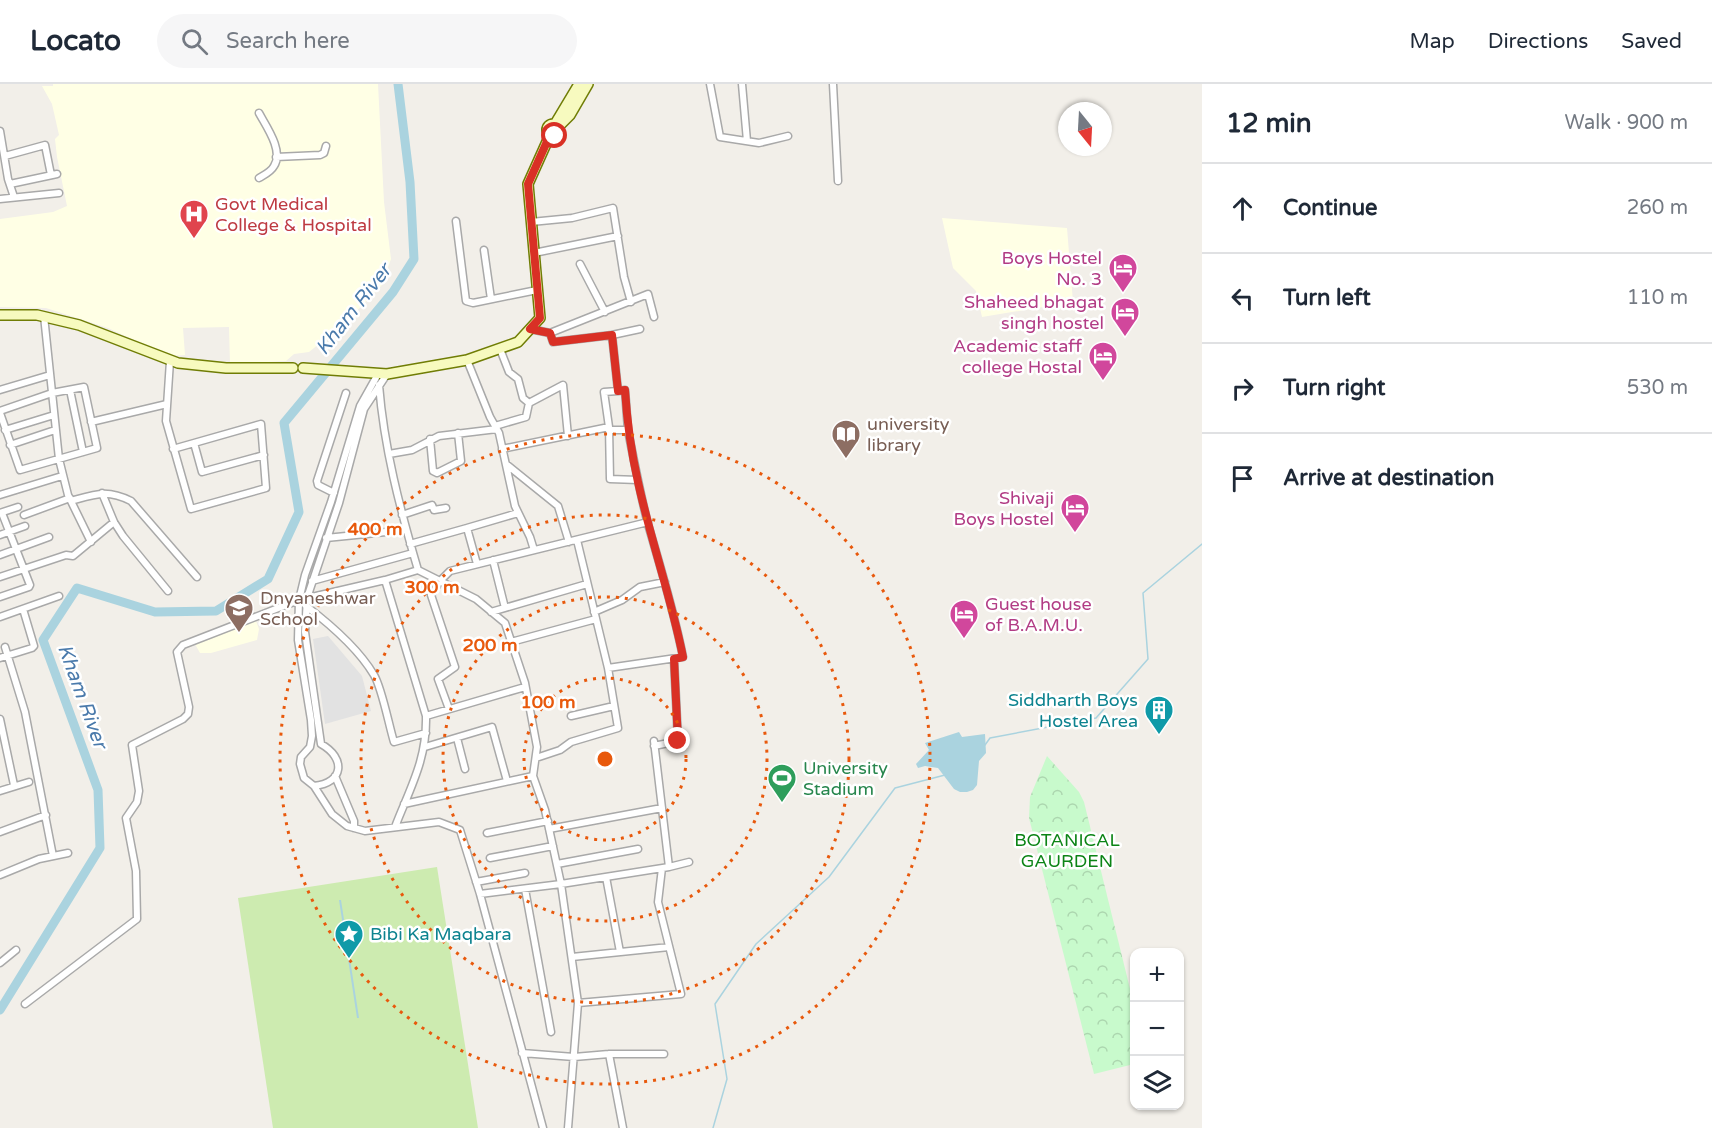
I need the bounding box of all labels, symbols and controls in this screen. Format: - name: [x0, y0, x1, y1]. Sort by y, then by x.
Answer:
- search box: [157, 14, 577, 68]
- text: Locato: [30, 24, 121, 58]
- icon: search: [178, 25, 211, 58]
- text: Search here: [226, 28, 350, 54]
- text: Map: [1409, 29, 1455, 54]
- text: Directions: [1488, 29, 1588, 54]
- text: Saved: [1621, 29, 1682, 54]
- north arrow: [1058, 102, 1112, 156]
- text: 12 min: [1226, 108, 1312, 139]
- text: Walk · 900 m: [1565, 111, 1688, 135]
- route start: [541, 122, 567, 148]
- icon: ahead: [1226, 192, 1259, 225]
- place label: Govt Medical College & Hospital: [215, 193, 372, 236]
- text: Continue: [1283, 195, 1378, 221]
- text: 260 m: [1627, 196, 1688, 220]
- hospital icon: Govt Medical College & Hospital: [178, 198, 210, 240]
- place label: Boys Hostel No. 3: [1002, 247, 1102, 290]
- hotel icon: Boys Hostel No. 3: [1107, 252, 1139, 294]
- water label: Kham River: [311, 257, 398, 360]
- icon: left: [1226, 282, 1259, 315]
- text: Turn left: [1283, 285, 1371, 311]
- text: 110 m: [1627, 286, 1688, 310]
- place label: Shaheed bhagat singh hostel: [964, 291, 1104, 334]
- hotel icon: Shaheed bhagat singh hostel: [1109, 296, 1141, 338]
- place label: Academic staff college Hostal: [953, 335, 1082, 378]
- hotel icon: Academic staff college Hostal: [1087, 340, 1119, 382]
- icon: right: [1226, 372, 1259, 405]
- text: Turn right: [1283, 375, 1385, 401]
- text: 530 m: [1627, 376, 1688, 400]
- place label: university library: [867, 413, 950, 456]
- library icon: university library: [830, 418, 862, 460]
- icon: arrive: [1226, 462, 1259, 495]
- text: Arrive at destination: [1283, 465, 1494, 491]
- place label: Shivaji Boys Hostel: [954, 487, 1054, 530]
- hotel icon: Shivaji Boys Hostel: [1059, 492, 1091, 534]
- text: 400 m: [347, 518, 403, 540]
- text: 300 m: [404, 576, 460, 598]
- place label: Dnyaneshwar School: [260, 587, 376, 630]
- school or university icon: Dnyaneshwar School: [223, 592, 255, 634]
- place label: Guest house of B.A.M.U.: [985, 593, 1092, 636]
- hotel icon: Guest house of B.A.M.U.: [948, 598, 980, 640]
- text: 200 m: [462, 634, 518, 656]
- water label: Kham River: [52, 641, 113, 754]
- place label: Siddharth Boys Hostel Area: [1008, 689, 1138, 732]
- text: 100 m: [520, 691, 576, 713]
- building icon: Siddharth Boys Hostel Area: [1143, 694, 1175, 736]
- route end: [664, 727, 690, 753]
- centre of rings: [595, 749, 615, 769]
- place label: University Stadium: [803, 757, 888, 800]
- sports icon: University Stadium: [766, 762, 798, 804]
- park label: BOTANICAL GAURDEN: [1014, 829, 1121, 872]
- place icon: Bibi Ka Maqbara: [333, 918, 365, 960]
- place label: Bibi Ka Maqbara: [370, 923, 512, 945]
- map controls: [1130, 948, 1184, 1110]
- button: +: [1130, 948, 1184, 1002]
- button: −: [1130, 1002, 1184, 1056]
- button: layers: [1130, 1056, 1184, 1110]

